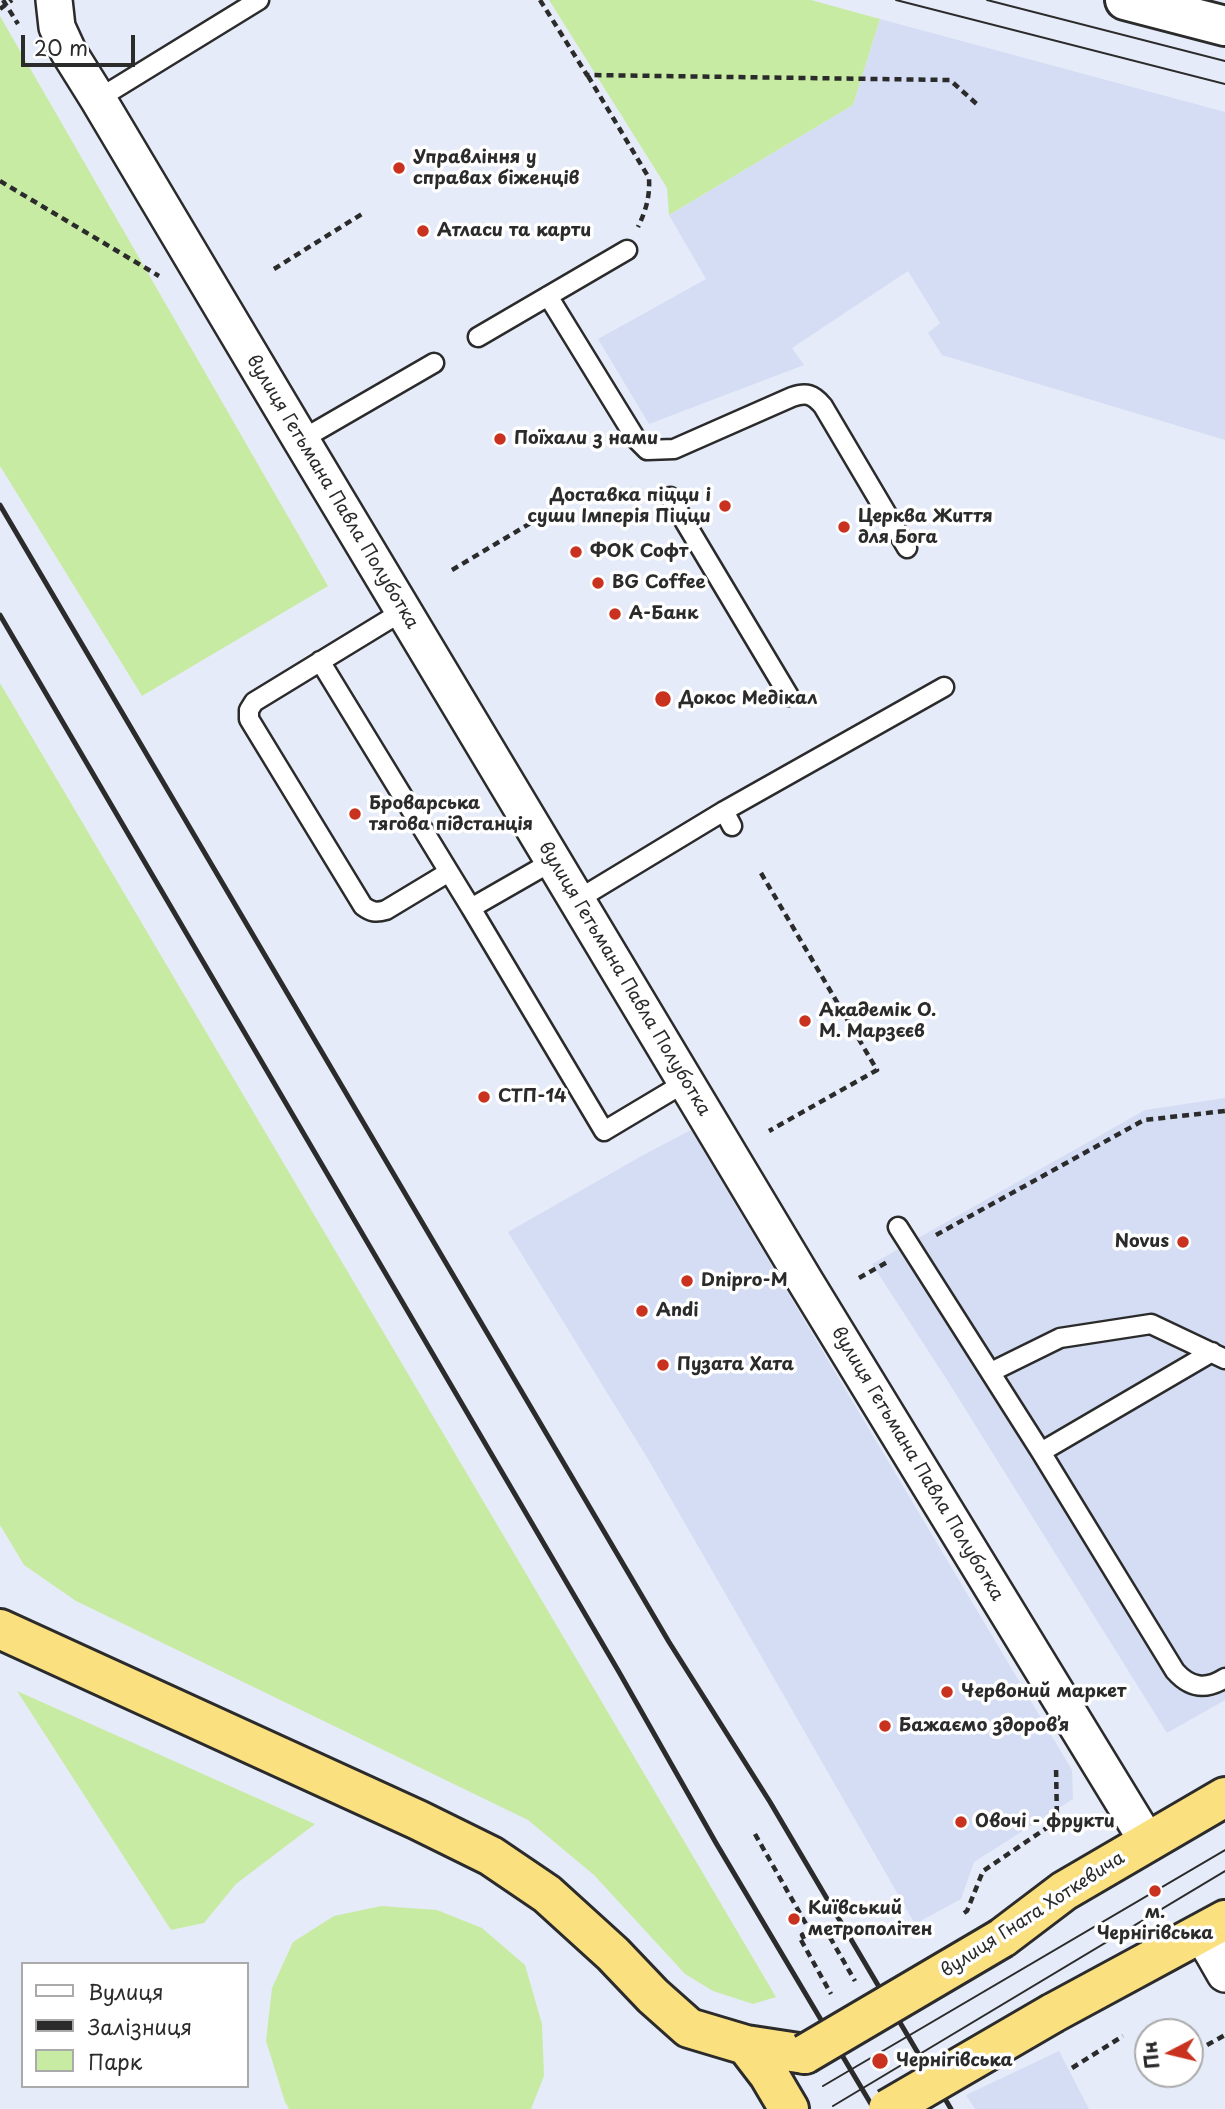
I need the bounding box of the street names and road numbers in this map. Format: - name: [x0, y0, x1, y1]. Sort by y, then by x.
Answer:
- street label: вулиця Гетьмана Павла Полуботка: [241, 351, 423, 633]
- street label: вулиця Гетьмана Павла Полуботка: [533, 838, 715, 1120]
- street label: вулиця Гетьмана Павла Полуботка: [826, 1323, 1008, 1605]
- street label: вулиця Гната Хоткевича: [937, 1847, 1129, 1983]

